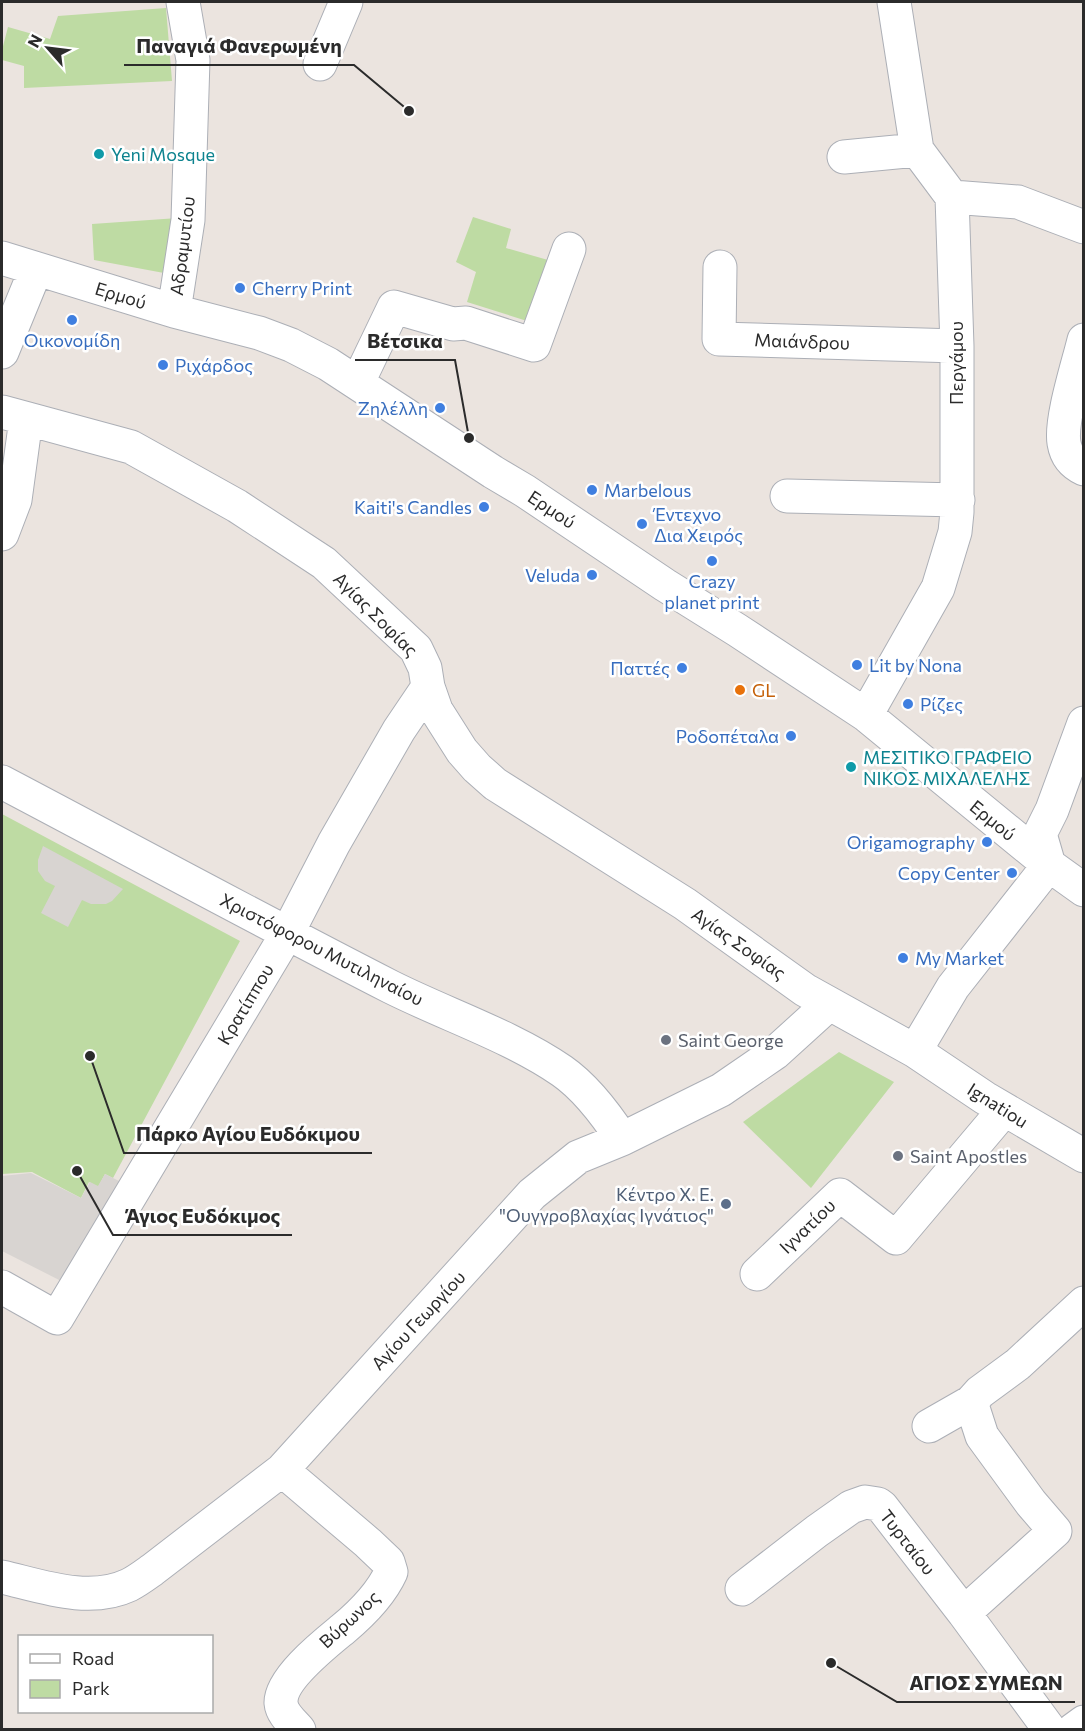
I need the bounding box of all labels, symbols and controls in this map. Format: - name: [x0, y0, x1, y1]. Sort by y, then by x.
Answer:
- north arrow: [18, 18, 78, 78]
- callout: Παναγιά Φανερωμένη: [124, 27, 354, 65]
- text: N: [23, 31, 46, 50]
- text: Παναγιά Φανερωμένη: [136, 33, 342, 57]
- place label: Yeni Mosque: [111, 143, 215, 165]
- marker: Yeni Mosque: [92, 147, 106, 161]
- street label: Αδραμυτίου: [165, 195, 199, 297]
- street label: Ερμού: [93, 277, 149, 313]
- place label: Cherry Print: [252, 277, 352, 299]
- marker: Cherry Print: [233, 281, 247, 295]
- marker: Οικονομίδη: [65, 313, 79, 327]
- street label: Περγάμου: [945, 321, 967, 405]
- callout: Βέτσικα: [355, 322, 455, 360]
- text: Βέτσικα: [367, 328, 443, 352]
- street label: Μαιάνδρου: [754, 328, 850, 354]
- place label: Οικονομίδη: [24, 329, 120, 351]
- place label: Ριχάρδος: [175, 354, 253, 376]
- marker: Ριχάρδος: [156, 358, 170, 372]
- place label: Ζηλέλλη: [358, 397, 428, 419]
- marker: Ζηλέλλη: [433, 401, 447, 415]
- place label: Marbelous: [604, 479, 691, 501]
- marker: Marbelous: [585, 483, 599, 497]
- street label: Ερμού: [524, 485, 580, 533]
- place label: Kaiti's Candles: [354, 496, 472, 518]
- marker: Kaiti's Candles: [477, 500, 491, 514]
- place label: Έντεχνο Δια Χειρός: [652, 503, 743, 546]
- marker: Έντεχνο Δια Χειρός: [635, 517, 649, 531]
- marker: Crazy planet print: [705, 554, 719, 568]
- place label: Veluda: [525, 564, 580, 586]
- street label: Αγίας Σοφίας: [329, 567, 423, 661]
- marker: Veluda: [585, 568, 599, 582]
- place label: Crazy planet print: [664, 570, 760, 613]
- place label: Lit by Nona: [869, 654, 962, 676]
- place label: Παττές: [610, 657, 670, 679]
- marker: Lit by Nona: [850, 658, 864, 672]
- marker: Παττές: [675, 661, 689, 675]
- place label: GL: [752, 679, 776, 701]
- marker: GL: [733, 683, 747, 697]
- place label: Ρίζες: [920, 693, 963, 715]
- marker: Ρίζες: [901, 697, 915, 711]
- place label: Ροδοπέταλα: [676, 725, 779, 747]
- marker: Ροδοπέταλα: [784, 729, 798, 743]
- place label: ΜΕΣΙΤΙΚΟ ΓΡΑΦΕΙΟ ΝΙΚΟΣ ΜΙΧΑΛΕΛΗΣ: [863, 746, 1032, 789]
- marker: ΜΕΣΙΤΙΚΟ ΓΡΑΦΕΙΟ ΝΙΚΟΣ ΜΙΧΑΛΕΛΗΣ: [844, 760, 858, 774]
- street label: Ερμού: [966, 795, 1020, 845]
- place label: Origamography: [847, 831, 975, 853]
- marker: Origamography: [980, 835, 994, 849]
- place label: Copy Center: [898, 862, 1000, 884]
- marker: Copy Center: [1005, 866, 1019, 880]
- street label: Χριστόφορου Μυτιληναίου: [217, 888, 427, 1010]
- street label: Αγίας Σοφίας: [688, 902, 790, 984]
- place label: My Market: [915, 947, 1004, 969]
- marker: My Market: [896, 951, 910, 965]
- street label: Κρατίππου: [212, 959, 278, 1049]
- place label: Saint George: [678, 1029, 783, 1051]
- marker: Saint George: [659, 1033, 673, 1047]
- street label: Ignatiou: [964, 1078, 1032, 1132]
- callout: Πάρκο Αγίου Ευδόκιμου: [124, 1115, 372, 1153]
- text: Πάρκο Αγίου Ευδόκιμου: [136, 1121, 360, 1145]
- place label: Saint Apostles: [910, 1145, 1027, 1167]
- marker: Saint Apostles: [891, 1149, 905, 1163]
- place label: Κέντρο Χ. Ε. "Ουγγροβλαχίας Ιγνάτιος": [499, 1183, 714, 1226]
- street label: Ιγνατίου: [774, 1194, 840, 1258]
- callout: Άγιος Ευδόκιμος: [113, 1197, 292, 1235]
- marker: Κέντρο Χ. Ε. "Ουγγροβλαχίας Ιγνάτιος": [719, 1197, 733, 1211]
- text: Άγιος Ευδόκιμος: [125, 1203, 281, 1227]
- street label: Αγίου Γεωργίου: [366, 1266, 470, 1374]
- street label: Τυρταίου: [876, 1505, 940, 1579]
- street label: Βύρωνος: [314, 1586, 384, 1652]
- legend: [18, 1635, 213, 1713]
- text: Road: [72, 1647, 114, 1669]
- callout: ΑΓΙΟΣ ΣΥΜΕΩΝ: [897, 1664, 1075, 1702]
- text: ΑΓΙΟΣ ΣΥΜΕΩΝ: [909, 1670, 1063, 1694]
- text: Park: [72, 1677, 110, 1699]

